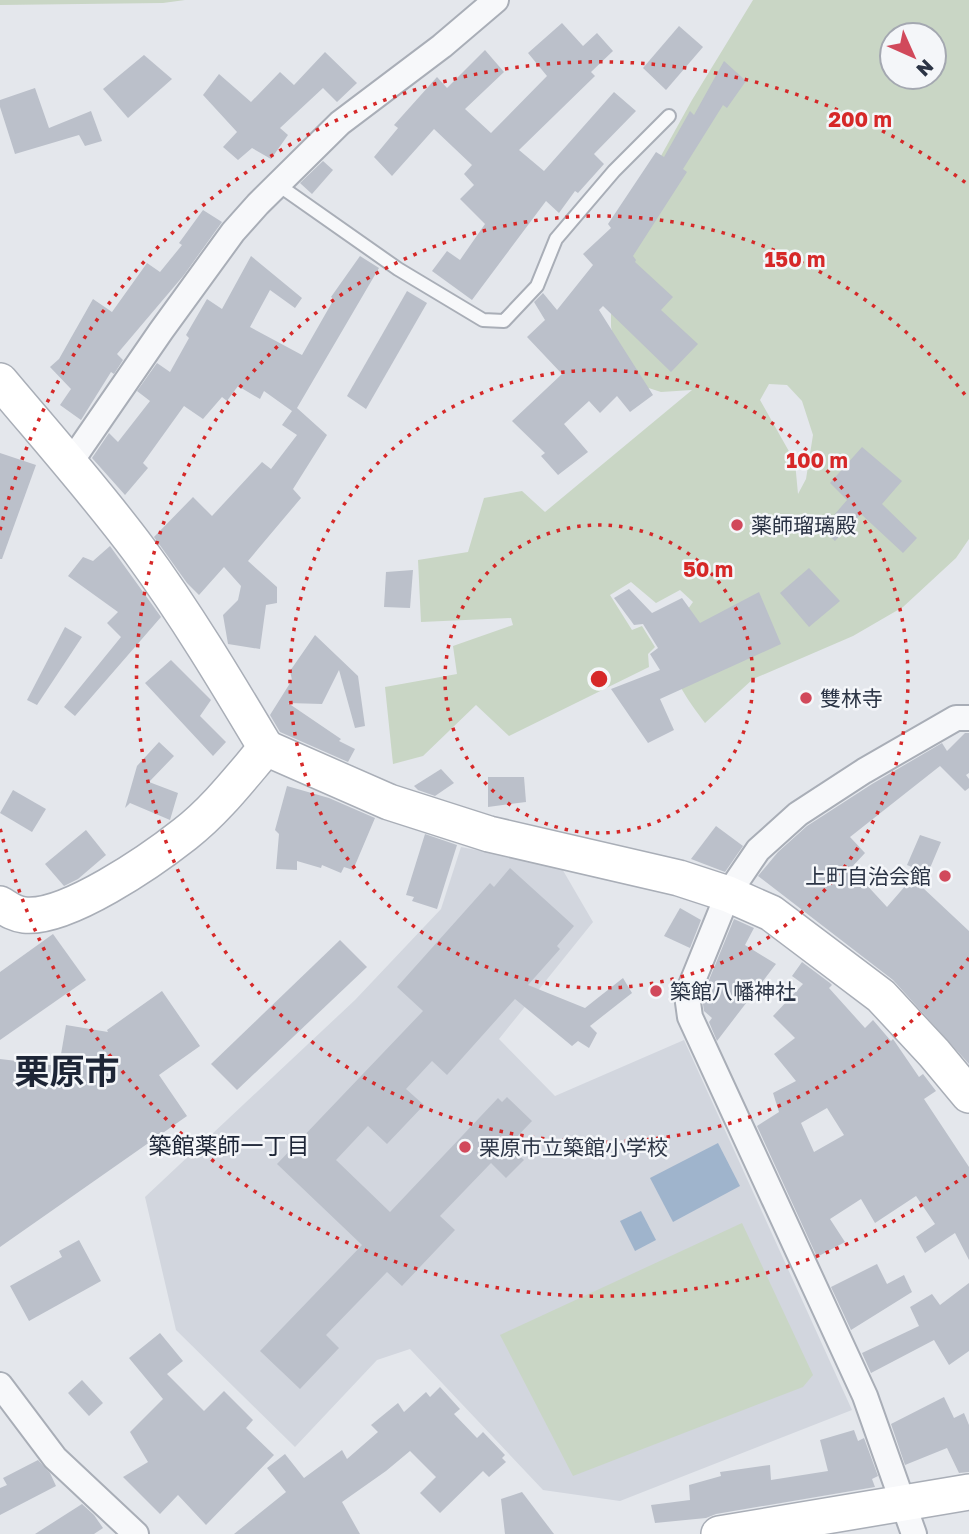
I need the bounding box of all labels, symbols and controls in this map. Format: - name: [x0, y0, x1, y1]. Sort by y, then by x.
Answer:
- north arrow: [878, 21, 948, 91]
- text: N: [912, 55, 939, 82]
- text: 200 m: [828, 106, 892, 132]
- text: 150 m: [765, 246, 825, 272]
- text: 100 m: [786, 447, 848, 473]
- place label: 薬師瑠璃殿: [751, 512, 856, 538]
- marker: 薬師瑠璃殿: [729, 517, 745, 533]
- text: 50 m: [683, 556, 733, 582]
- centre of rings: [587, 667, 611, 691]
- place label: 雙林寺: [820, 685, 883, 711]
- marker: 雙林寺: [798, 690, 814, 706]
- place label: 上町自治会館: [805, 863, 931, 889]
- marker: 上町自治会館: [937, 868, 953, 884]
- place label: 築館八幡神社: [670, 978, 796, 1004]
- marker: 築館八幡神社: [648, 983, 664, 999]
- district label: 栗原市: [14, 1050, 120, 1092]
- district label: 築館薬師一丁目: [149, 1131, 310, 1159]
- place label: 栗原市立築館小学校: [479, 1134, 668, 1160]
- marker: 栗原市立築館小学校: [457, 1139, 473, 1155]

